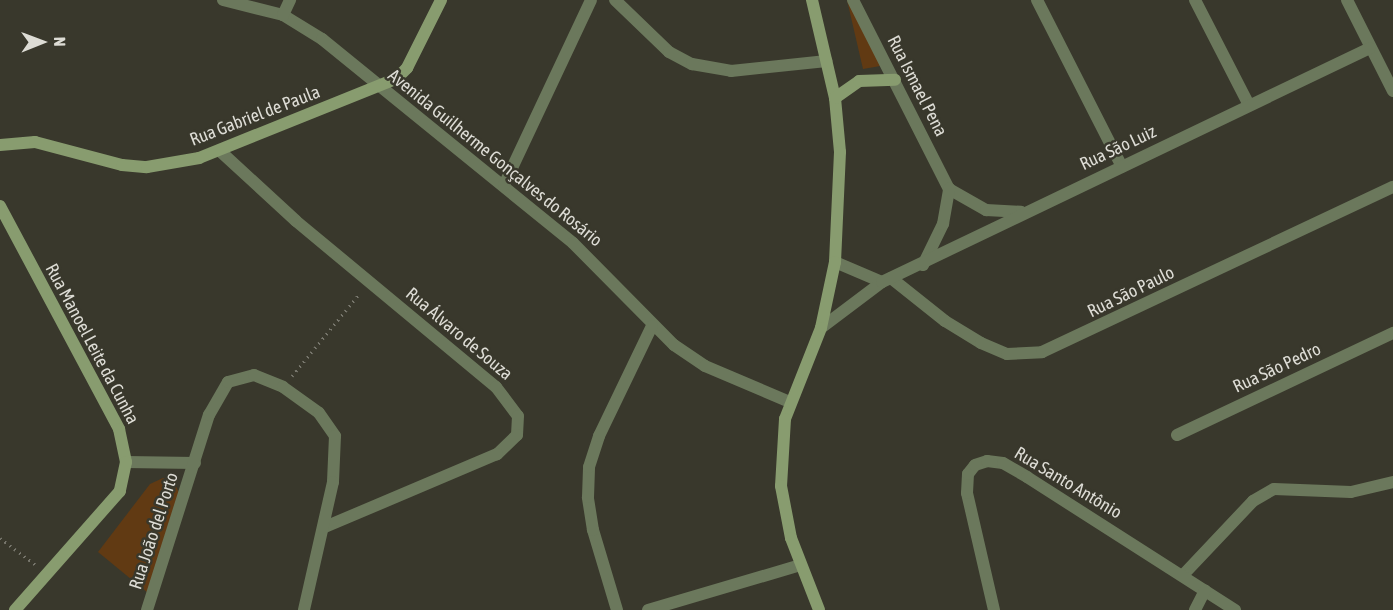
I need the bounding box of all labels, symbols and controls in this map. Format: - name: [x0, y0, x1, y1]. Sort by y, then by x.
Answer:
- north arrow: [12, 12, 72, 72]
- street label: Rua Ismael Pena: [882, 32, 952, 140]
- text: N: [51, 37, 69, 47]
- street label: Avenida Guilherme Gonçalves do Rosário: [383, 65, 607, 251]
- street label: Rua Gabriel de Paula: [187, 81, 323, 151]
- street label: Rua São Luiz: [1076, 121, 1160, 175]
- street label: Rua Manoel Leite da Cunha: [41, 260, 143, 428]
- street label: Rua São Paulo: [1084, 262, 1178, 322]
- street label: Rua Álvaro de Souza: [401, 283, 517, 385]
- street label: Rua São Pedro: [1230, 338, 1324, 398]
- street label: Rua Santo Antônio: [1010, 442, 1126, 524]
- street label: Rua João del Porto: [125, 470, 183, 592]

